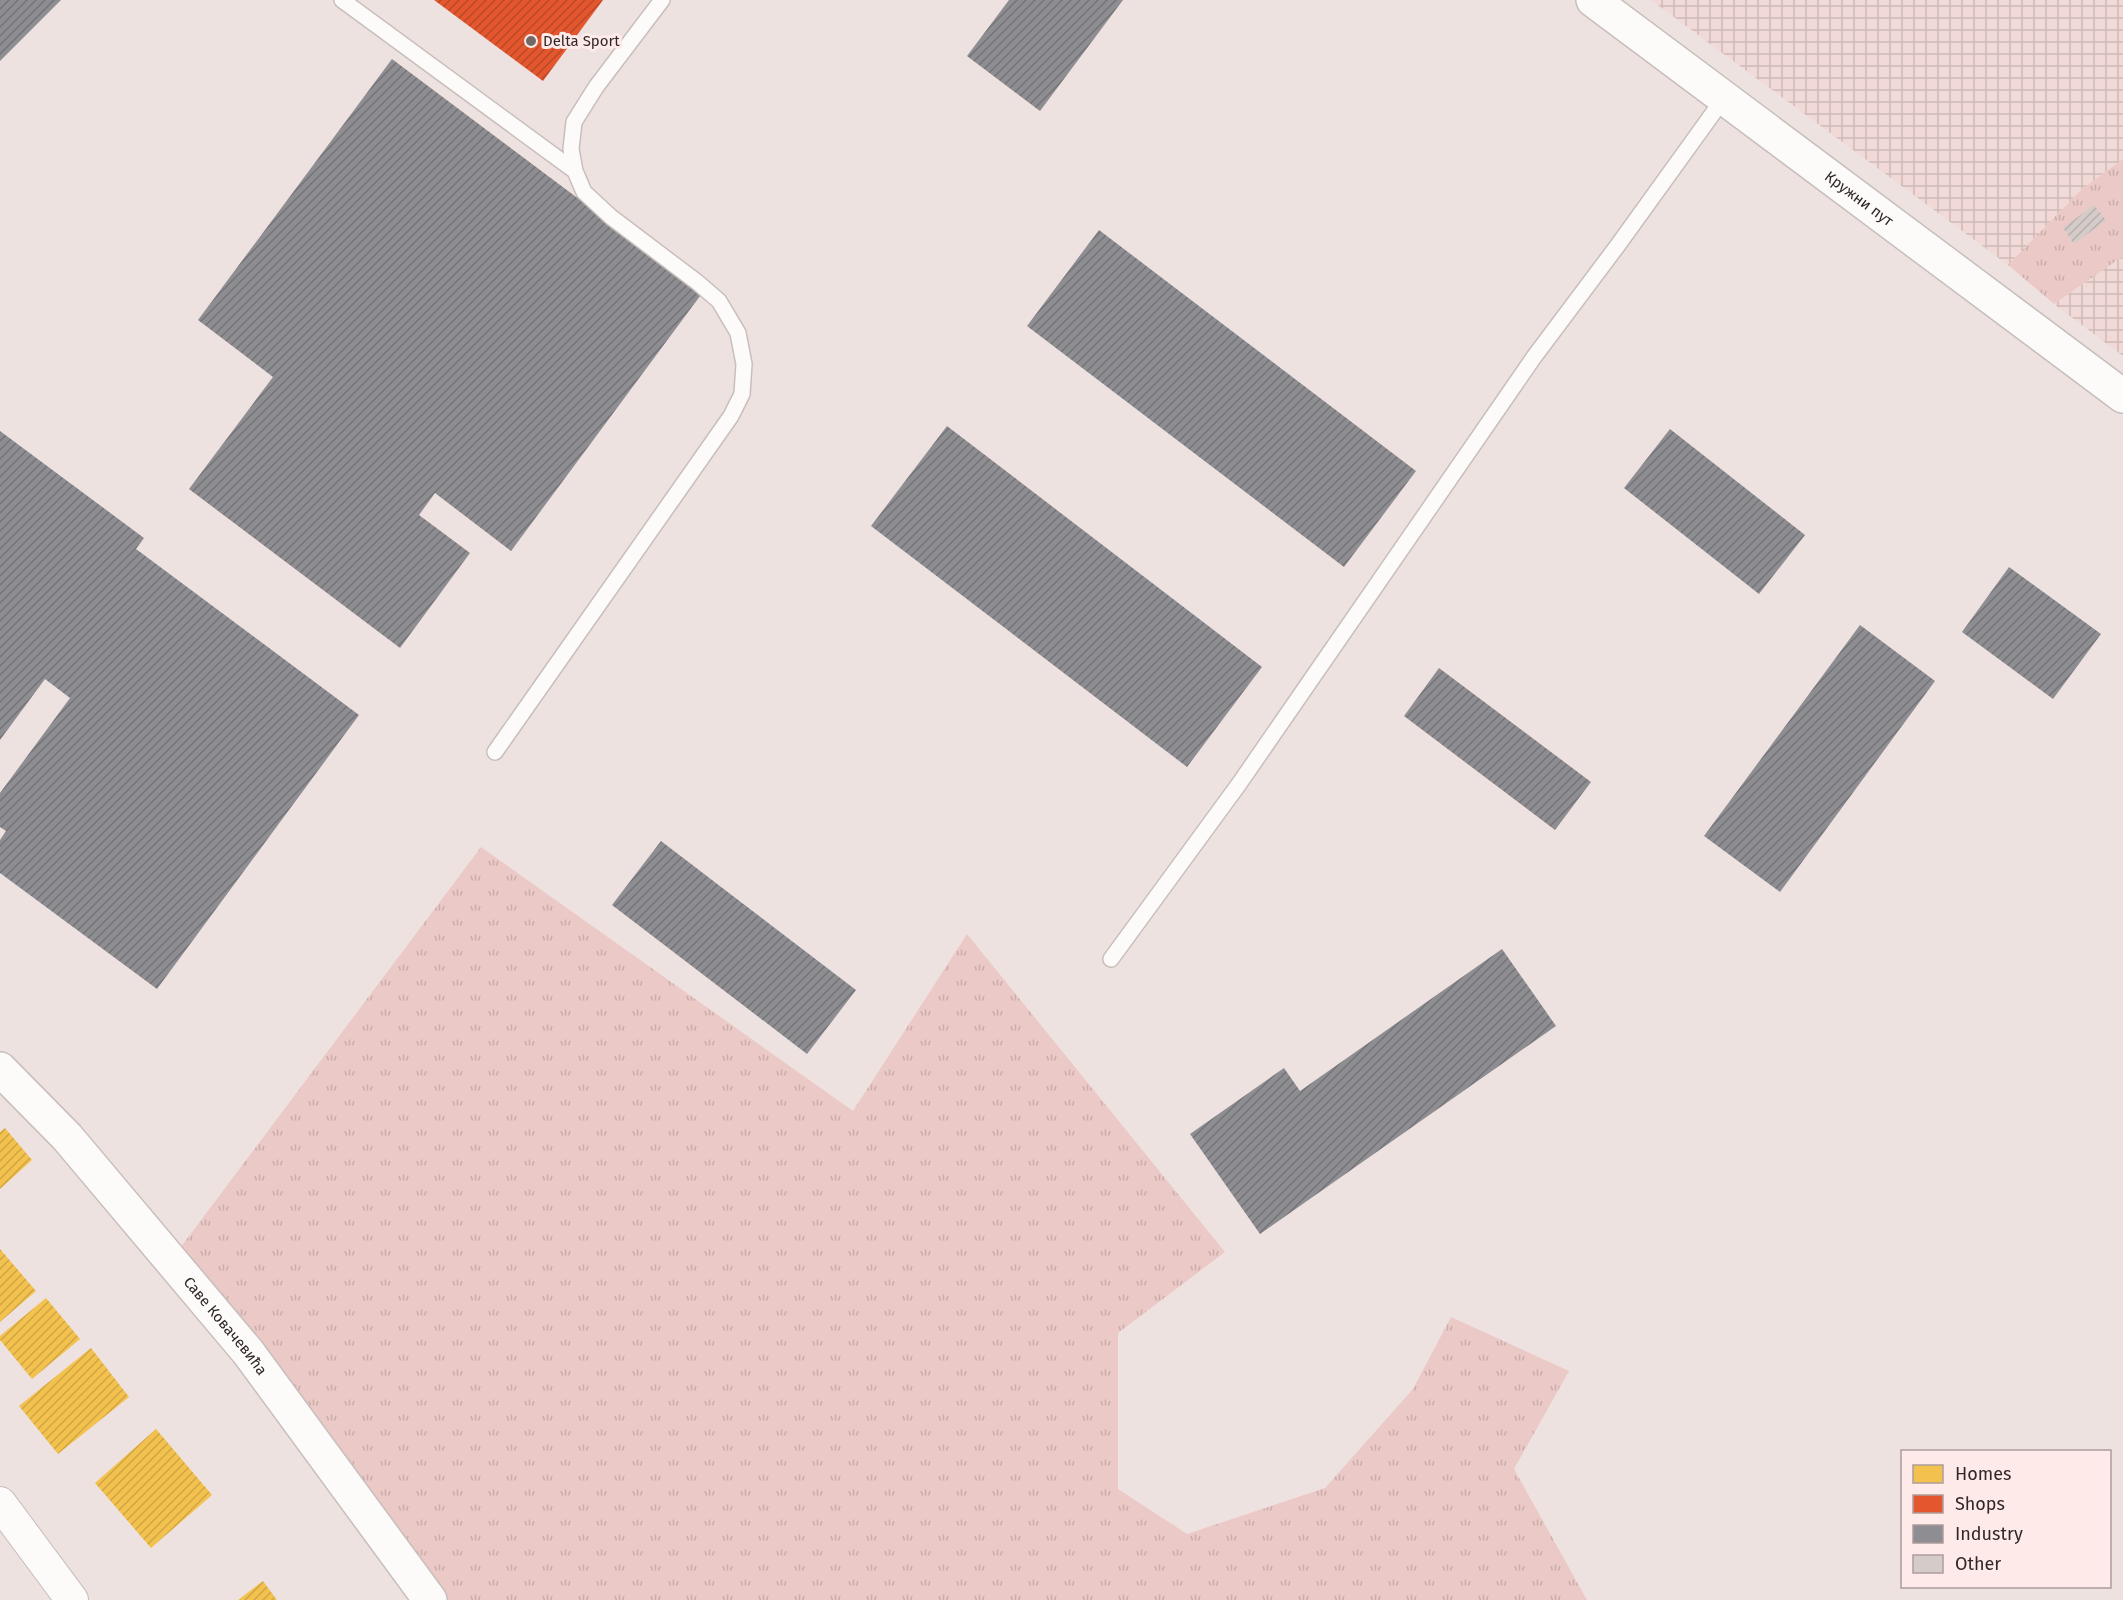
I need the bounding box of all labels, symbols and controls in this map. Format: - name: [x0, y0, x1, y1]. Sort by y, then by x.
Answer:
- place label: Delta Sport: [543, 32, 620, 50]
- marker: Delta Sport: [524, 34, 538, 48]
- street label: Кружни пут: [1821, 167, 1897, 230]
- street label: Саве Ковачевића: [180, 1273, 271, 1379]
- legend: [1901, 1450, 2111, 1588]
- text: Homes: [1955, 1463, 2011, 1485]
- text: Shops: [1955, 1493, 2005, 1515]
- text: Industry: [1955, 1523, 2023, 1545]
- text: Other: [1955, 1553, 2001, 1575]

